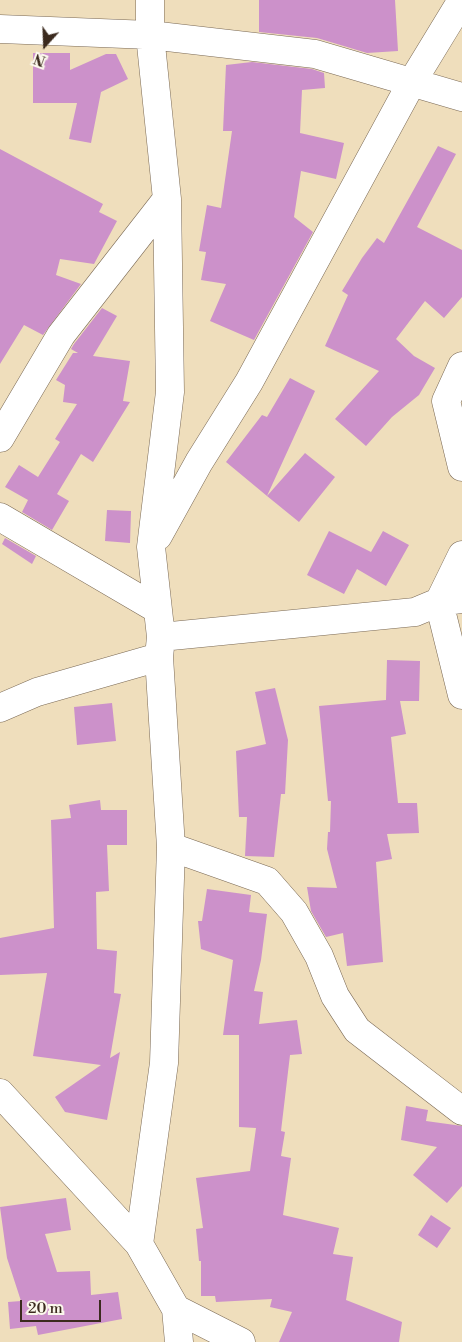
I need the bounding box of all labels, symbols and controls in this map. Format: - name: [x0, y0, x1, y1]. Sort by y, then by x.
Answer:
- north arrow: [20, 20, 70, 70]
- text: N: [32, 49, 48, 69]
- scale bar: [22, 1290, 104, 1322]
- text: 20 m: [28, 1299, 63, 1318]

